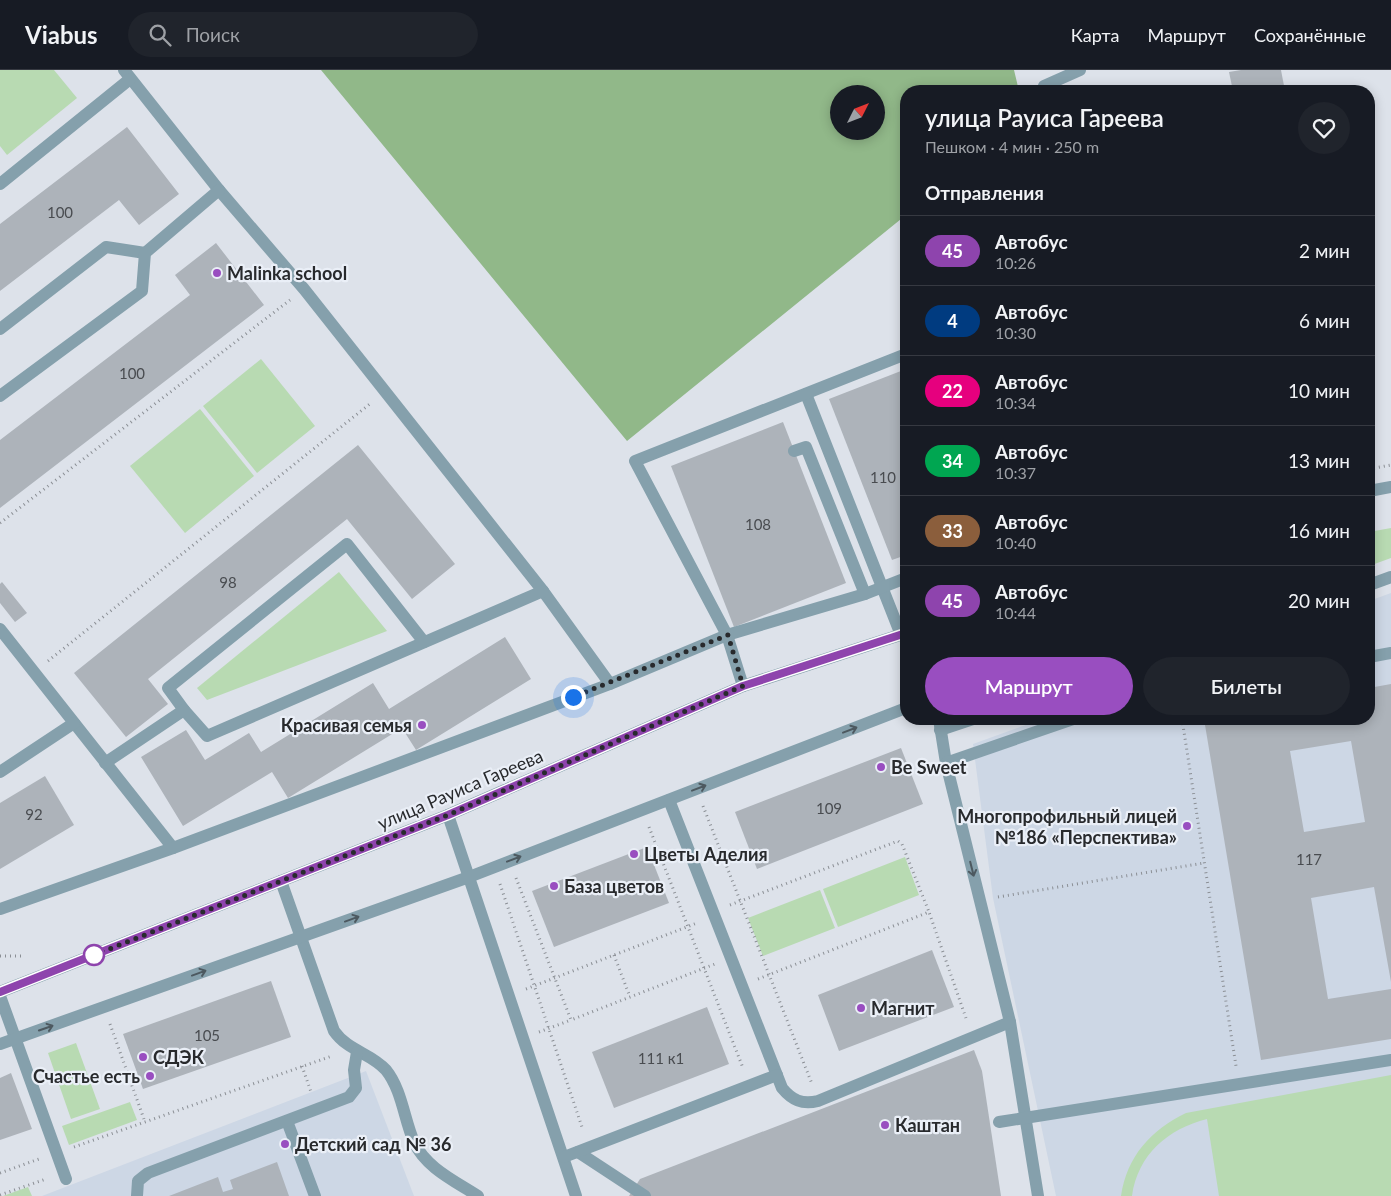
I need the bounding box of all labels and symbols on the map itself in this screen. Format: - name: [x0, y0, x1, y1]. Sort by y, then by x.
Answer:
- north arrow: [830, 85, 885, 140]
- house number: 100: [47, 203, 73, 221]
- place label: Malinka school: [227, 262, 347, 284]
- marker: Malinka school: [211, 267, 223, 279]
- house number: 100: [119, 364, 145, 382]
- house number: 110: [870, 468, 896, 486]
- house number: 108: [745, 515, 771, 533]
- house number: 98: [219, 573, 237, 591]
- your location: [561, 685, 586, 710]
- place label: Красивая семья: [281, 714, 412, 736]
- marker: Красивая семья: [416, 719, 428, 731]
- one-way arrow: [842, 724, 857, 734]
- street label: улица Рауиса Гареева: [374, 744, 546, 834]
- place label: Be Sweet: [891, 756, 967, 778]
- marker: Be Sweet: [875, 761, 887, 773]
- one-way arrow: [690, 783, 706, 792]
- house number: 109: [816, 799, 842, 817]
- house number: 92: [25, 805, 43, 823]
- place label: Многопрофильный лицей №186 «Перспектива»: [957, 805, 1177, 848]
- marker: Многопрофильный лицей №186 «Перспектива»: [1181, 820, 1193, 832]
- place label: Цветы Аделия: [644, 843, 768, 865]
- marker: Цветы Аделия: [628, 848, 640, 860]
- house number: 117: [1296, 850, 1322, 868]
- one-way arrow: [506, 854, 521, 864]
- one-way arrow: [968, 860, 977, 876]
- place label: База цветов: [564, 875, 664, 897]
- marker: База цветов: [548, 880, 560, 892]
- one-way arrow: [344, 914, 359, 923]
- unlabelled marker: [83, 944, 105, 966]
- one-way arrow: [191, 968, 206, 977]
- place label: Магнит: [871, 997, 935, 1019]
- marker: Магнит: [855, 1002, 867, 1014]
- one-way arrow: [38, 1022, 54, 1032]
- house number: 105: [194, 1026, 220, 1044]
- place label: СДЭК: [153, 1046, 204, 1068]
- house number: 111 к1: [638, 1049, 684, 1067]
- marker: СДЭК: [137, 1051, 149, 1063]
- place label: Счастье есть: [33, 1065, 140, 1087]
- marker: Счастье есть: [144, 1070, 156, 1082]
- place label: Каштан: [895, 1114, 960, 1136]
- marker: Каштан: [879, 1119, 891, 1131]
- place label: Детский сад № 36: [295, 1133, 451, 1155]
- marker: Детский сад № 36: [279, 1138, 291, 1150]

